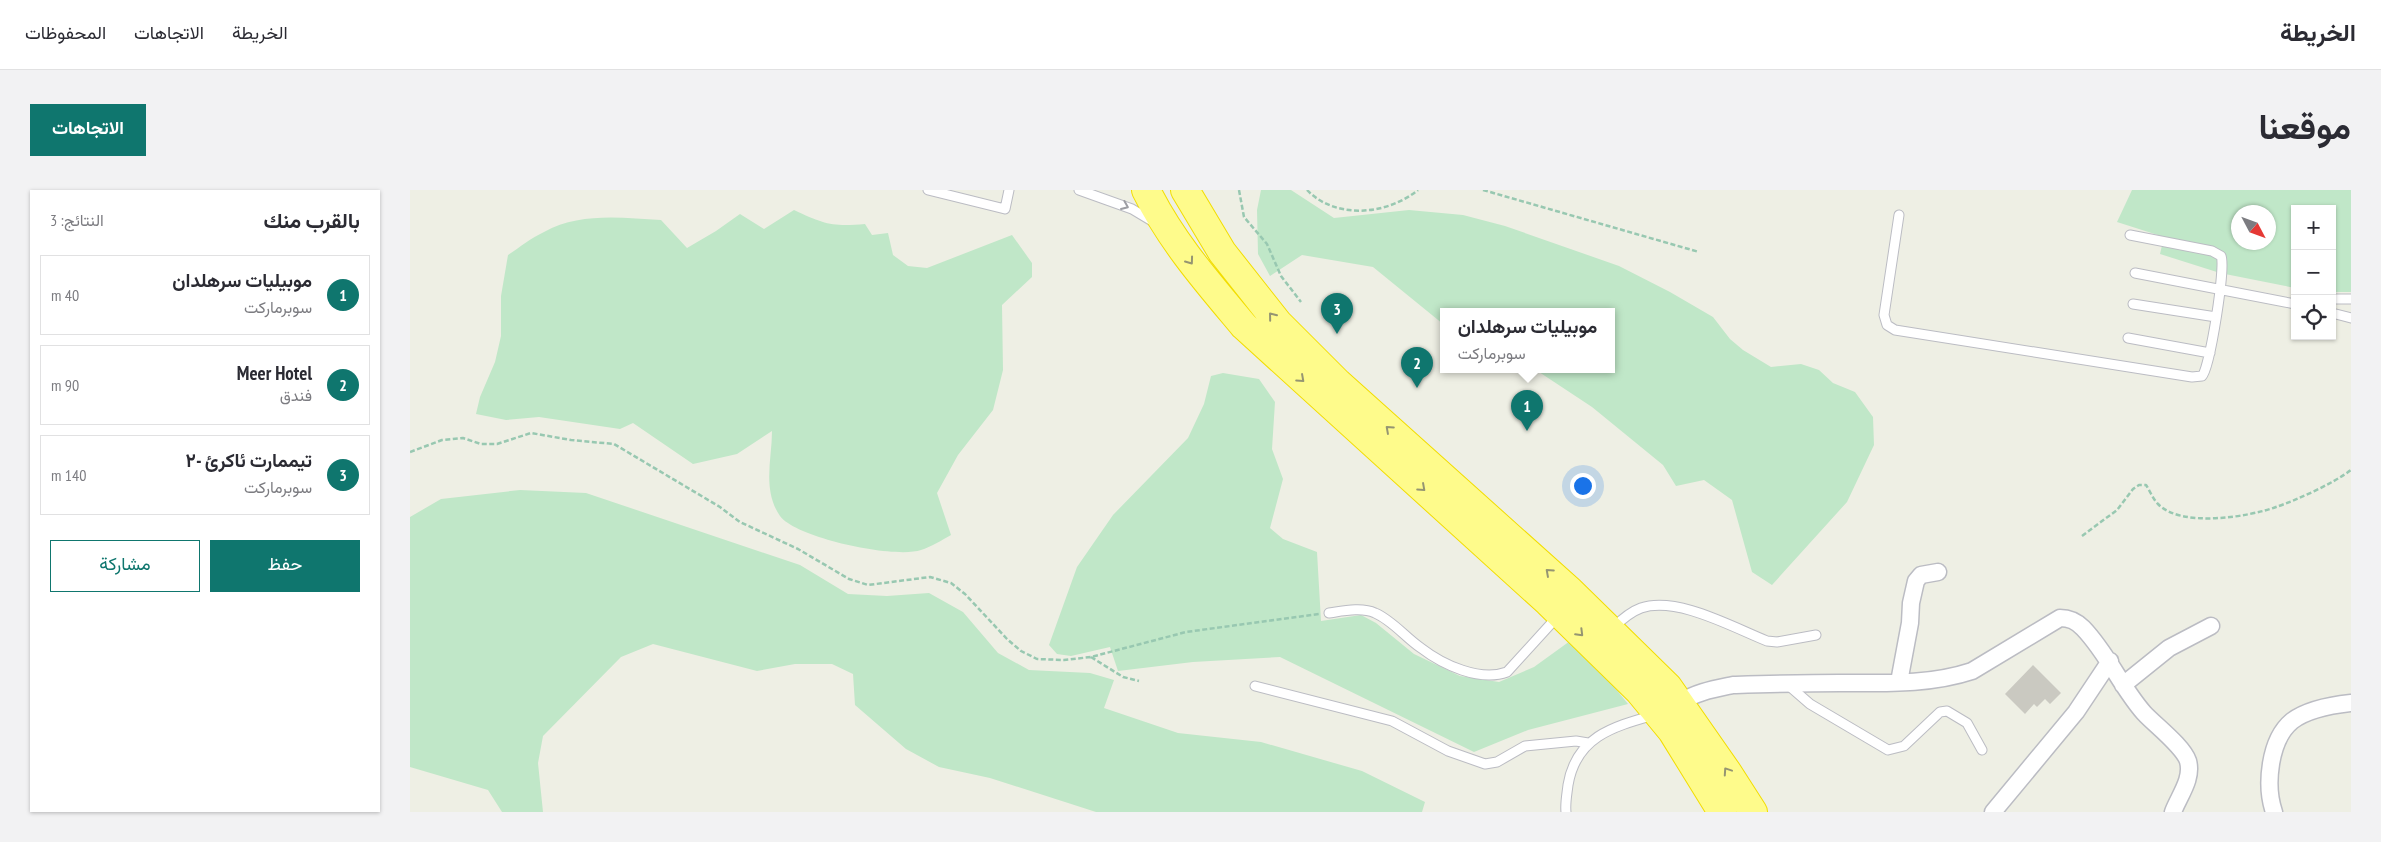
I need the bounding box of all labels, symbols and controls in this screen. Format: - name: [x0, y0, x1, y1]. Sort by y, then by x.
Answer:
- text: الخريطة: [2280, 17, 2356, 48]
- text: المحفوظات: [25, 21, 106, 44]
- text: الاتجاهات: [134, 21, 204, 44]
- text: الخريطة: [232, 21, 288, 44]
- text: موقعنا: [2258, 103, 2351, 149]
- button: الاتجاهات: [30, 104, 146, 156]
- one-way arrow: [1120, 200, 1129, 210]
- north arrow: [2231, 205, 2276, 250]
- map controls: [2291, 205, 2336, 340]
- button: +: [2291, 205, 2336, 250]
- text: بالقرب منك: [263, 207, 360, 234]
- text: النتائج: 3: [50, 210, 104, 230]
- button: −: [2291, 250, 2336, 295]
- one-way arrow: [1184, 255, 1193, 265]
- text: موبيليات سرهلدان: [172, 268, 312, 292]
- text: 40 m: [51, 285, 79, 305]
- text: 1: [339, 285, 347, 305]
- pin: 3: [1321, 293, 1353, 334]
- button: locate: [2291, 295, 2336, 340]
- text: سوبرماركت: [244, 297, 312, 317]
- popup: [1440, 308, 1615, 373]
- one-way arrow: [1270, 313, 1278, 322]
- text: موبيليات سرهلدان: [1458, 314, 1597, 338]
- text: سوبرماركت: [1458, 343, 1526, 363]
- pin: 2: [1401, 347, 1433, 388]
- text: Meer Hotel: [237, 361, 312, 385]
- one-way arrow: [1296, 373, 1305, 382]
- text: 90 m: [51, 375, 79, 395]
- text: 2: [339, 375, 347, 395]
- text: فندق: [280, 385, 312, 405]
- pin: 1: [1511, 390, 1543, 431]
- one-way arrow: [1386, 426, 1395, 435]
- text: تيممارت ئاكرئ -٢: [186, 448, 312, 472]
- text: 140 m: [51, 465, 86, 485]
- text: 3: [339, 465, 347, 485]
- your location: [1570, 473, 1596, 499]
- text: سوبرماركت: [244, 477, 312, 497]
- one-way arrow: [1417, 482, 1426, 491]
- button: مشاركة: [50, 540, 200, 592]
- button: حفظ: [210, 540, 360, 592]
- one-way arrow: [1546, 569, 1555, 578]
- one-way arrow: [1574, 627, 1583, 636]
- one-way arrow: [1724, 767, 1733, 777]

